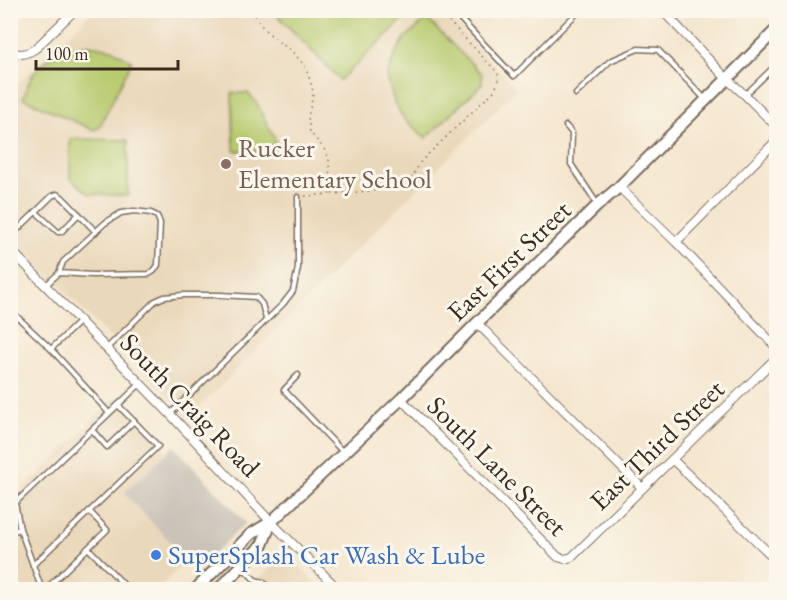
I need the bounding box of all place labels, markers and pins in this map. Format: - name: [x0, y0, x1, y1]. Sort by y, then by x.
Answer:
- place label: Rucker Elementary School: [238, 130, 432, 196]
- marker: Rucker Elementary School: [219, 157, 233, 171]
- place label: SuperSplash Car Wash & Lube: [168, 537, 485, 572]
- marker: SuperSplash Car Wash & Lube: [149, 548, 163, 562]

